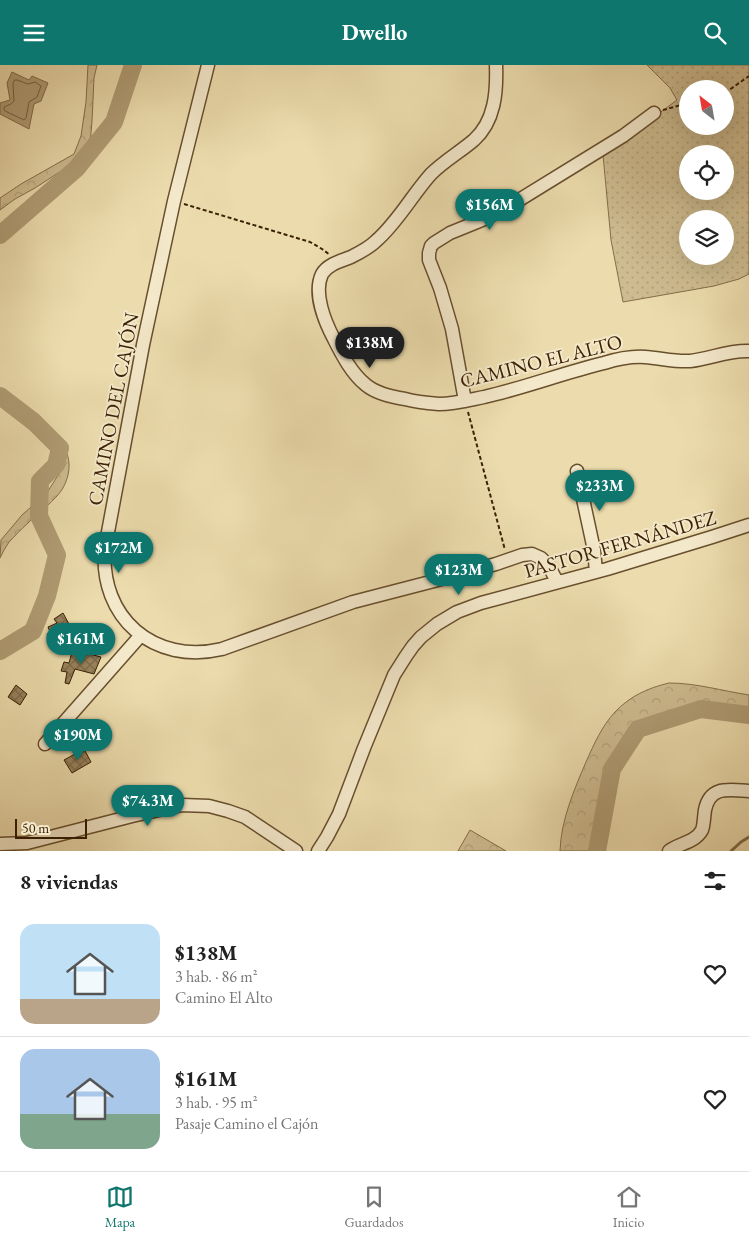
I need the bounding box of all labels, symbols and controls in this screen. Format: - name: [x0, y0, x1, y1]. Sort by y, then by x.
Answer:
- text: Dwello: [342, 18, 407, 47]
- icon: menu: [20, 19, 48, 47]
- icon: search: [701, 19, 729, 47]
- north arrow: [679, 80, 734, 135]
- map controls: [679, 80, 734, 265]
- button: locate: [679, 145, 734, 200]
- pin: $156M: [455, 189, 525, 231]
- text: $156M: [466, 194, 514, 215]
- button: layers: [679, 210, 734, 265]
- street label: CAMINO DEL CAJÓN: [82, 310, 144, 508]
- pin: $138M: [335, 327, 405, 369]
- street label: CAMINO EL ALTO: [457, 328, 625, 394]
- text: $138M: [346, 332, 394, 353]
- pin: $233M: [565, 469, 635, 512]
- text: $233M: [576, 475, 624, 496]
- street label: PASTOR FERNÁNDEZ: [521, 504, 719, 584]
- pin: $172M: [84, 531, 154, 574]
- text: $172M: [95, 537, 143, 558]
- pin: $123M: [424, 553, 494, 596]
- text: $123M: [435, 559, 483, 580]
- pin: $161M: [46, 623, 116, 665]
- text: $161M: [57, 628, 105, 649]
- pin: $190M: [43, 719, 113, 761]
- text: $190M: [54, 724, 102, 745]
- pin: $74.3M: [107, 785, 189, 827]
- text: $74.3M: [122, 790, 174, 811]
- scale bar: [15, 816, 88, 839]
- text: 50 m: [22, 819, 49, 837]
- icon: filters: [701, 867, 729, 895]
- text: 8 viviendas: [20, 868, 118, 895]
- text: $138M: [175, 939, 237, 966]
- icon: home: [60, 944, 120, 1004]
- icon: heart: [701, 960, 729, 988]
- text: 3 hab. · 86 m²: [175, 966, 257, 987]
- text: Camino El Alto: [175, 987, 273, 1008]
- text: $161M: [175, 1065, 237, 1092]
- icon: home: [60, 1069, 120, 1129]
- icon: heart: [701, 1085, 729, 1113]
- text: 3 hab. · 95 m²: [175, 1092, 257, 1113]
- text: Pasaje Camino el Cajón: [175, 1113, 318, 1134]
- tab: Mapa: [105, 1183, 135, 1231]
- tab: Guardados: [344, 1183, 403, 1231]
- tab: Inicio: [613, 1183, 644, 1231]

